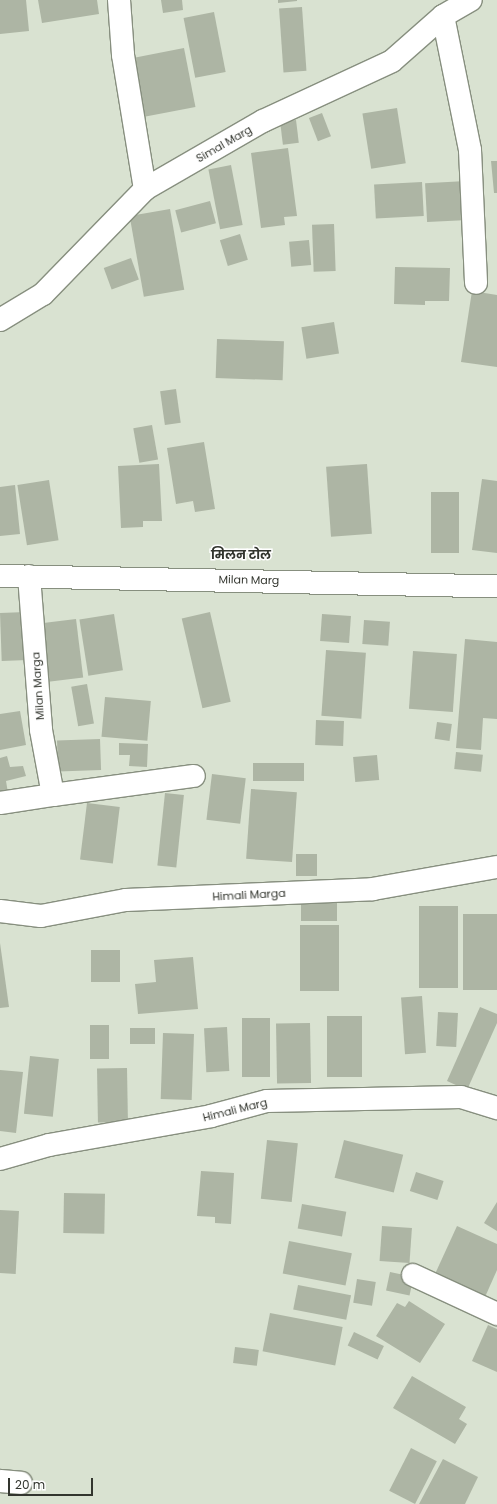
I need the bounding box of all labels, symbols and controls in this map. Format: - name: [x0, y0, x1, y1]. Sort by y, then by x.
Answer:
- street label: Simal Marg: [194, 123, 254, 165]
- district label: मिलन टोल: [211, 548, 271, 562]
- street label: Milan Marg: [219, 573, 279, 587]
- street label: Milan Marga: [29, 652, 47, 720]
- street label: Himali Marga: [212, 886, 286, 904]
- street label: Himali Marg: [201, 1096, 269, 1124]
- scale bar: [10, 1470, 95, 1496]
- text: 20 m: [15, 1476, 45, 1493]

